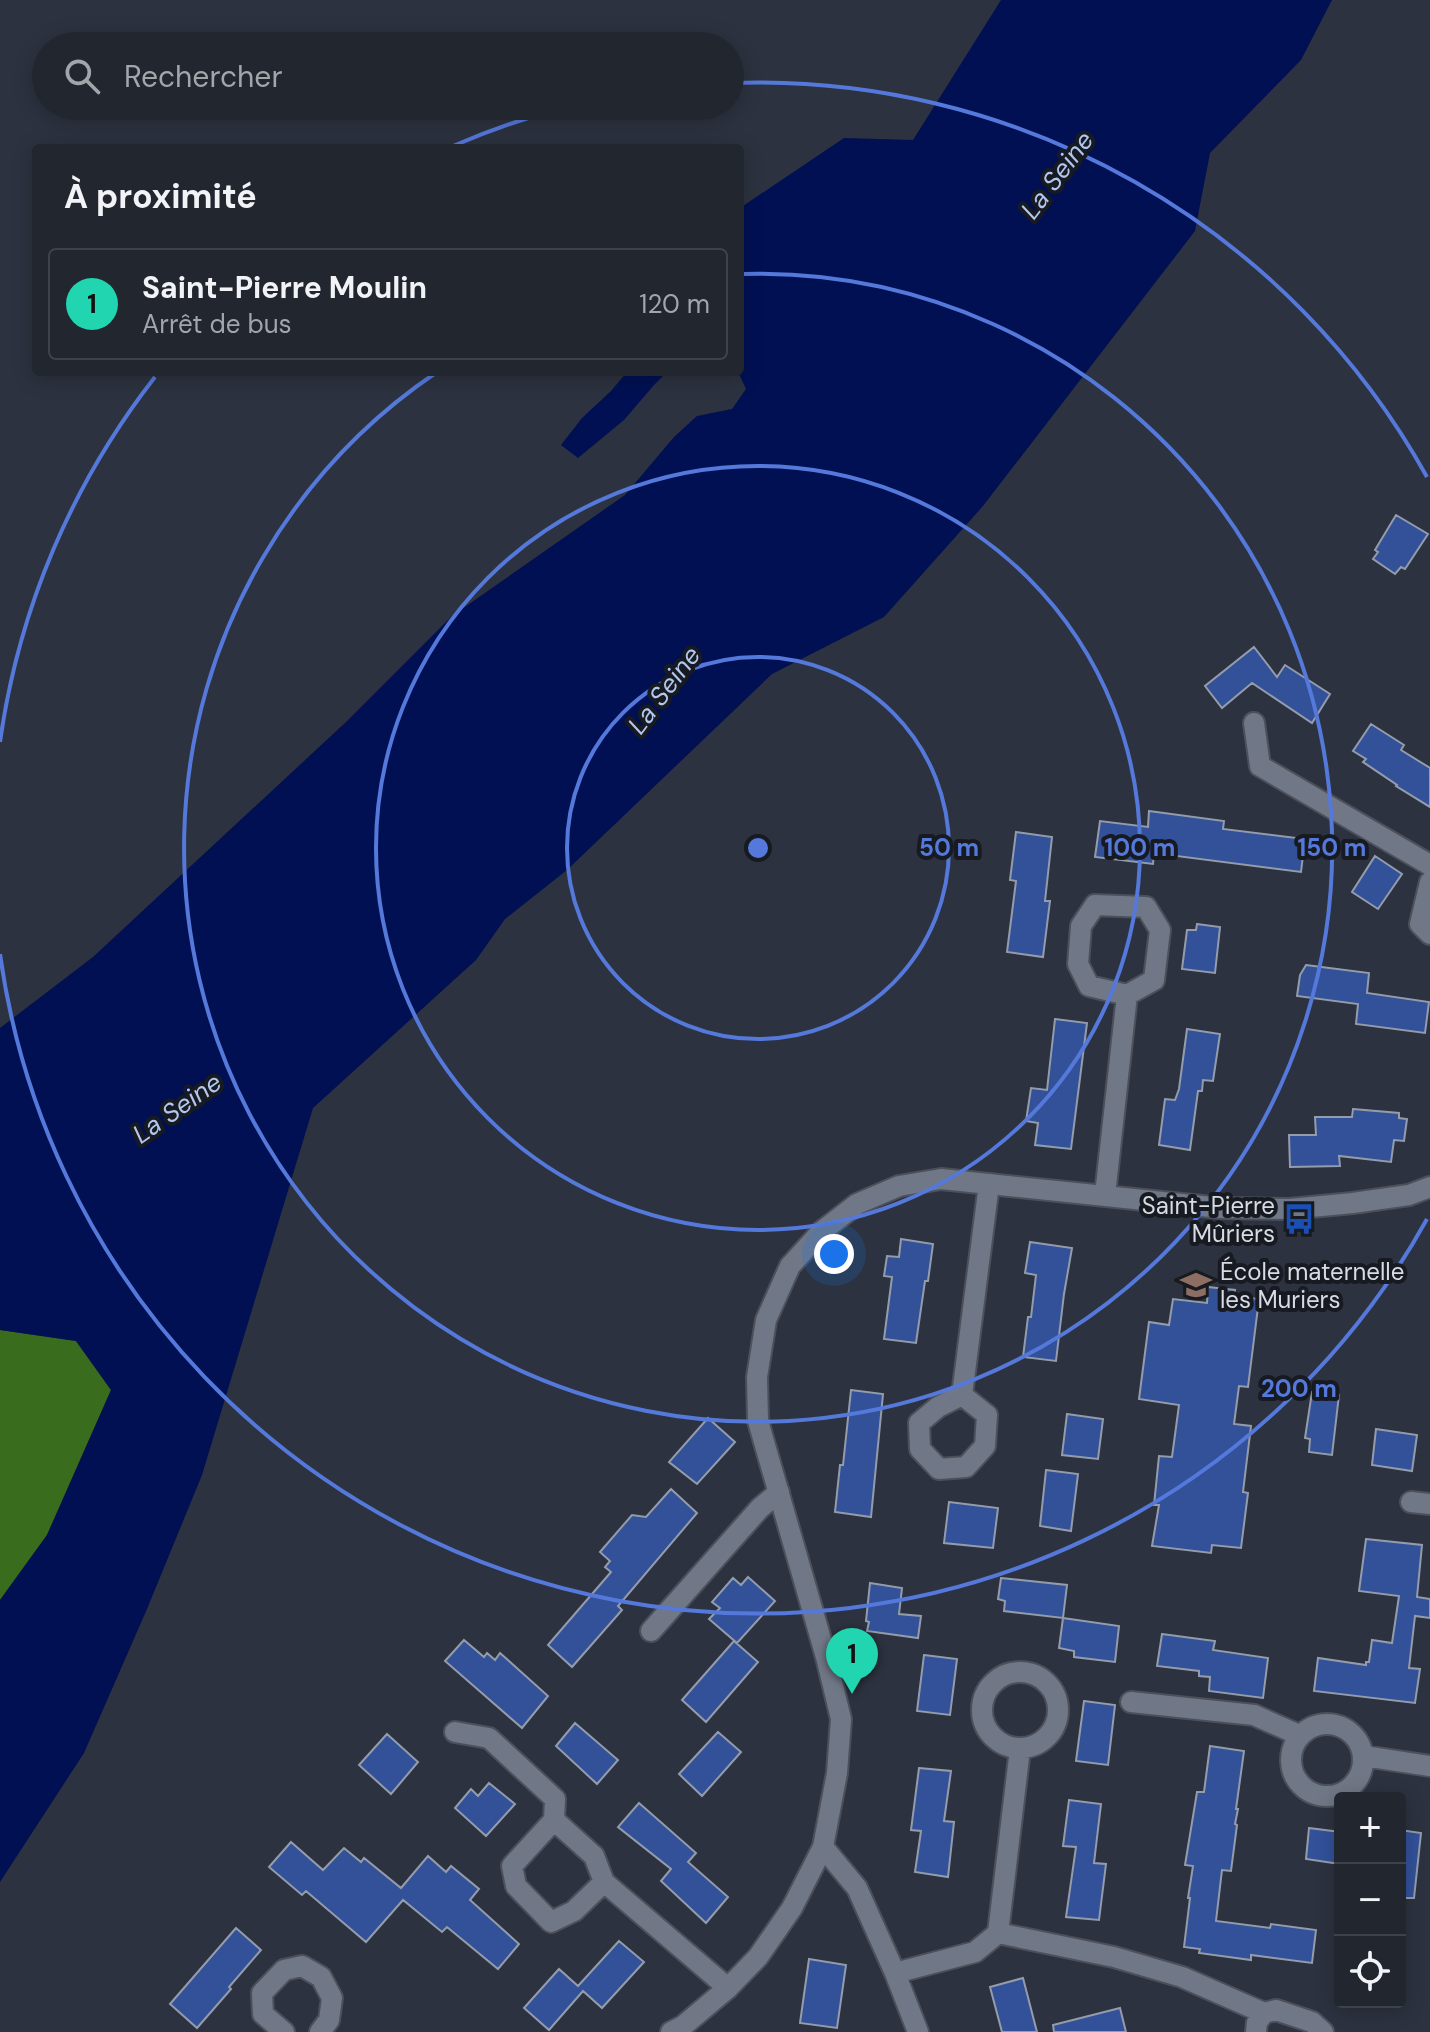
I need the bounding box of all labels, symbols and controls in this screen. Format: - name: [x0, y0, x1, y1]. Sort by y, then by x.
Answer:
- search box: [32, 32, 744, 120]
- icon: search: [60, 54, 104, 98]
- text: Rechercher: [124, 57, 283, 96]
- water label: La Seine: [1013, 124, 1101, 226]
- text: À proximité: [64, 174, 257, 219]
- text: Saint-Pierre Moulin: [142, 268, 427, 307]
- text: 1: [87, 287, 97, 321]
- text: 120 m: [639, 287, 710, 321]
- text: Arrêt de bus: [142, 307, 292, 341]
- water label: La Seine: [620, 639, 708, 741]
- text: 50 m: [919, 832, 979, 863]
- text: 100 m: [1105, 832, 1175, 863]
- text: 150 m: [1298, 832, 1366, 863]
- centre of rings: [744, 834, 772, 862]
- water label: La Seine: [126, 1065, 228, 1151]
- place label: Saint-Pierre Mûriers: [1142, 1190, 1275, 1249]
- bus stop icon: Saint-Pierre Mûriers: [1282, 1202, 1316, 1236]
- your location: [814, 1234, 854, 1274]
- place label: École maternelle les Muriers: [1220, 1256, 1404, 1315]
- school or university icon: École maternelle les Muriers: [1179, 1268, 1213, 1302]
- text: 200 m: [1261, 1373, 1337, 1404]
- pin: 1: [826, 1628, 878, 1694]
- map controls: [1334, 1792, 1406, 2008]
- button: +: [1334, 1792, 1406, 1864]
- button: −: [1334, 1864, 1406, 1936]
- button: locate: [1334, 1936, 1406, 2008]

